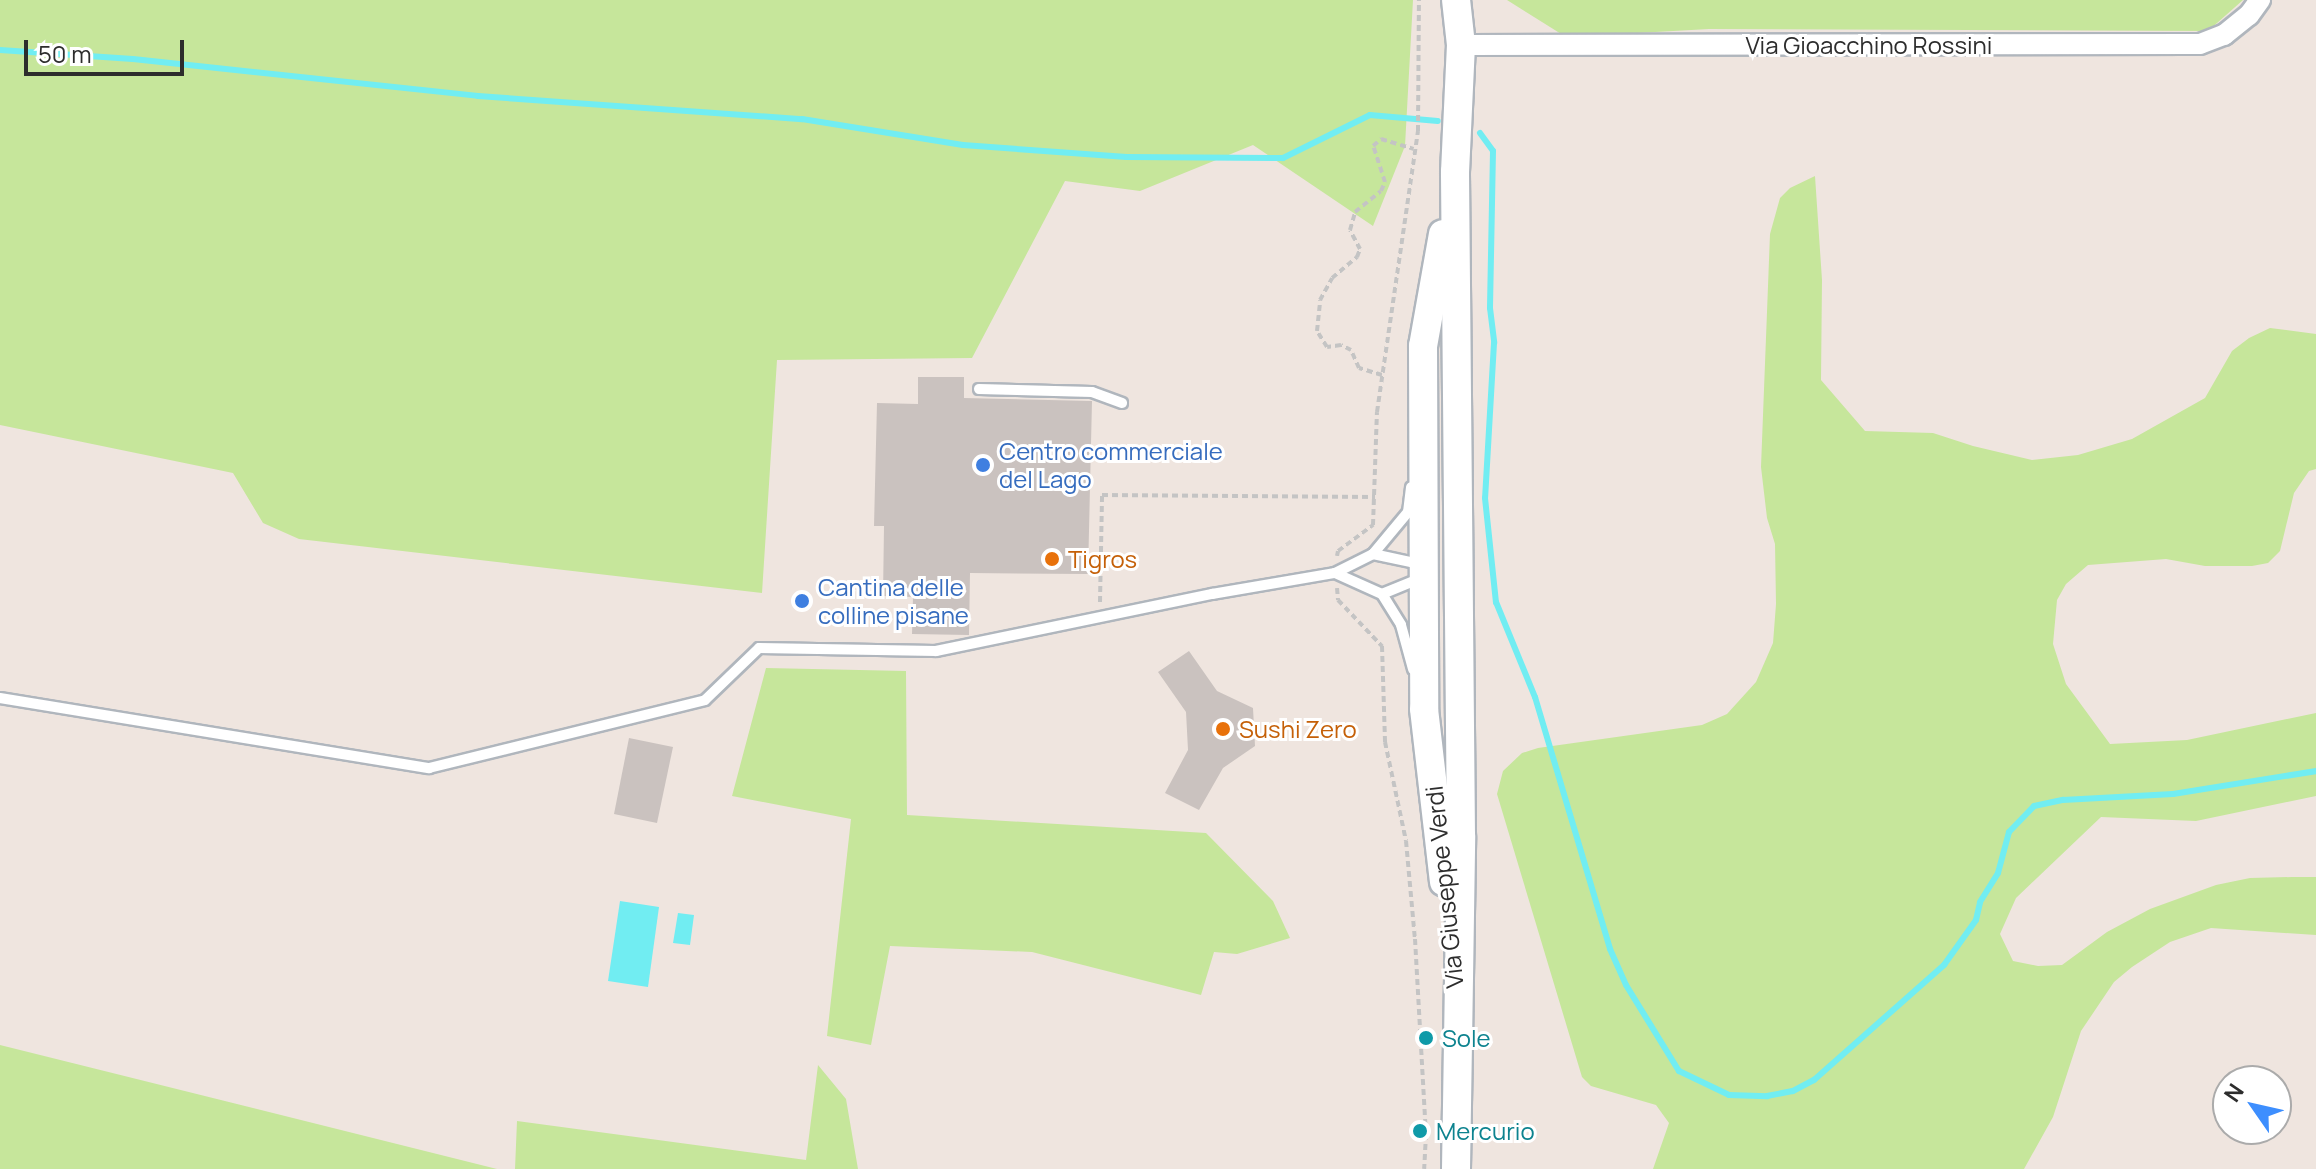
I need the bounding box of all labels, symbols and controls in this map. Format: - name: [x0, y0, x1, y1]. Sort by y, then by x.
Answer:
- scale bar: [28, 24, 188, 74]
- street label: Via Gioacchino Rossini: [1746, 31, 1992, 59]
- text: 50 m: [38, 37, 92, 70]
- place label: Centro commerciale del Lago: [999, 437, 1223, 493]
- marker: Centro commerciale del Lago: [974, 456, 992, 474]
- place label: Tigros: [1068, 545, 1137, 573]
- marker: Tigros: [1043, 550, 1061, 568]
- place label: Cantina delle colline pisane: [818, 573, 969, 629]
- marker: Cantina delle colline pisane: [793, 592, 811, 610]
- place label: Sushi Zero: [1239, 715, 1357, 743]
- marker: Sushi Zero: [1214, 720, 1232, 738]
- street label: Via Giuseppe Verdi: [1419, 784, 1469, 990]
- place label: Sole: [1442, 1024, 1491, 1052]
- marker: Sole: [1417, 1029, 1435, 1047]
- north arrow: [2212, 1065, 2292, 1145]
- text: N: [2217, 1078, 2251, 1108]
- place label: Mercurio: [1436, 1117, 1535, 1145]
- marker: Mercurio: [1411, 1122, 1429, 1140]

